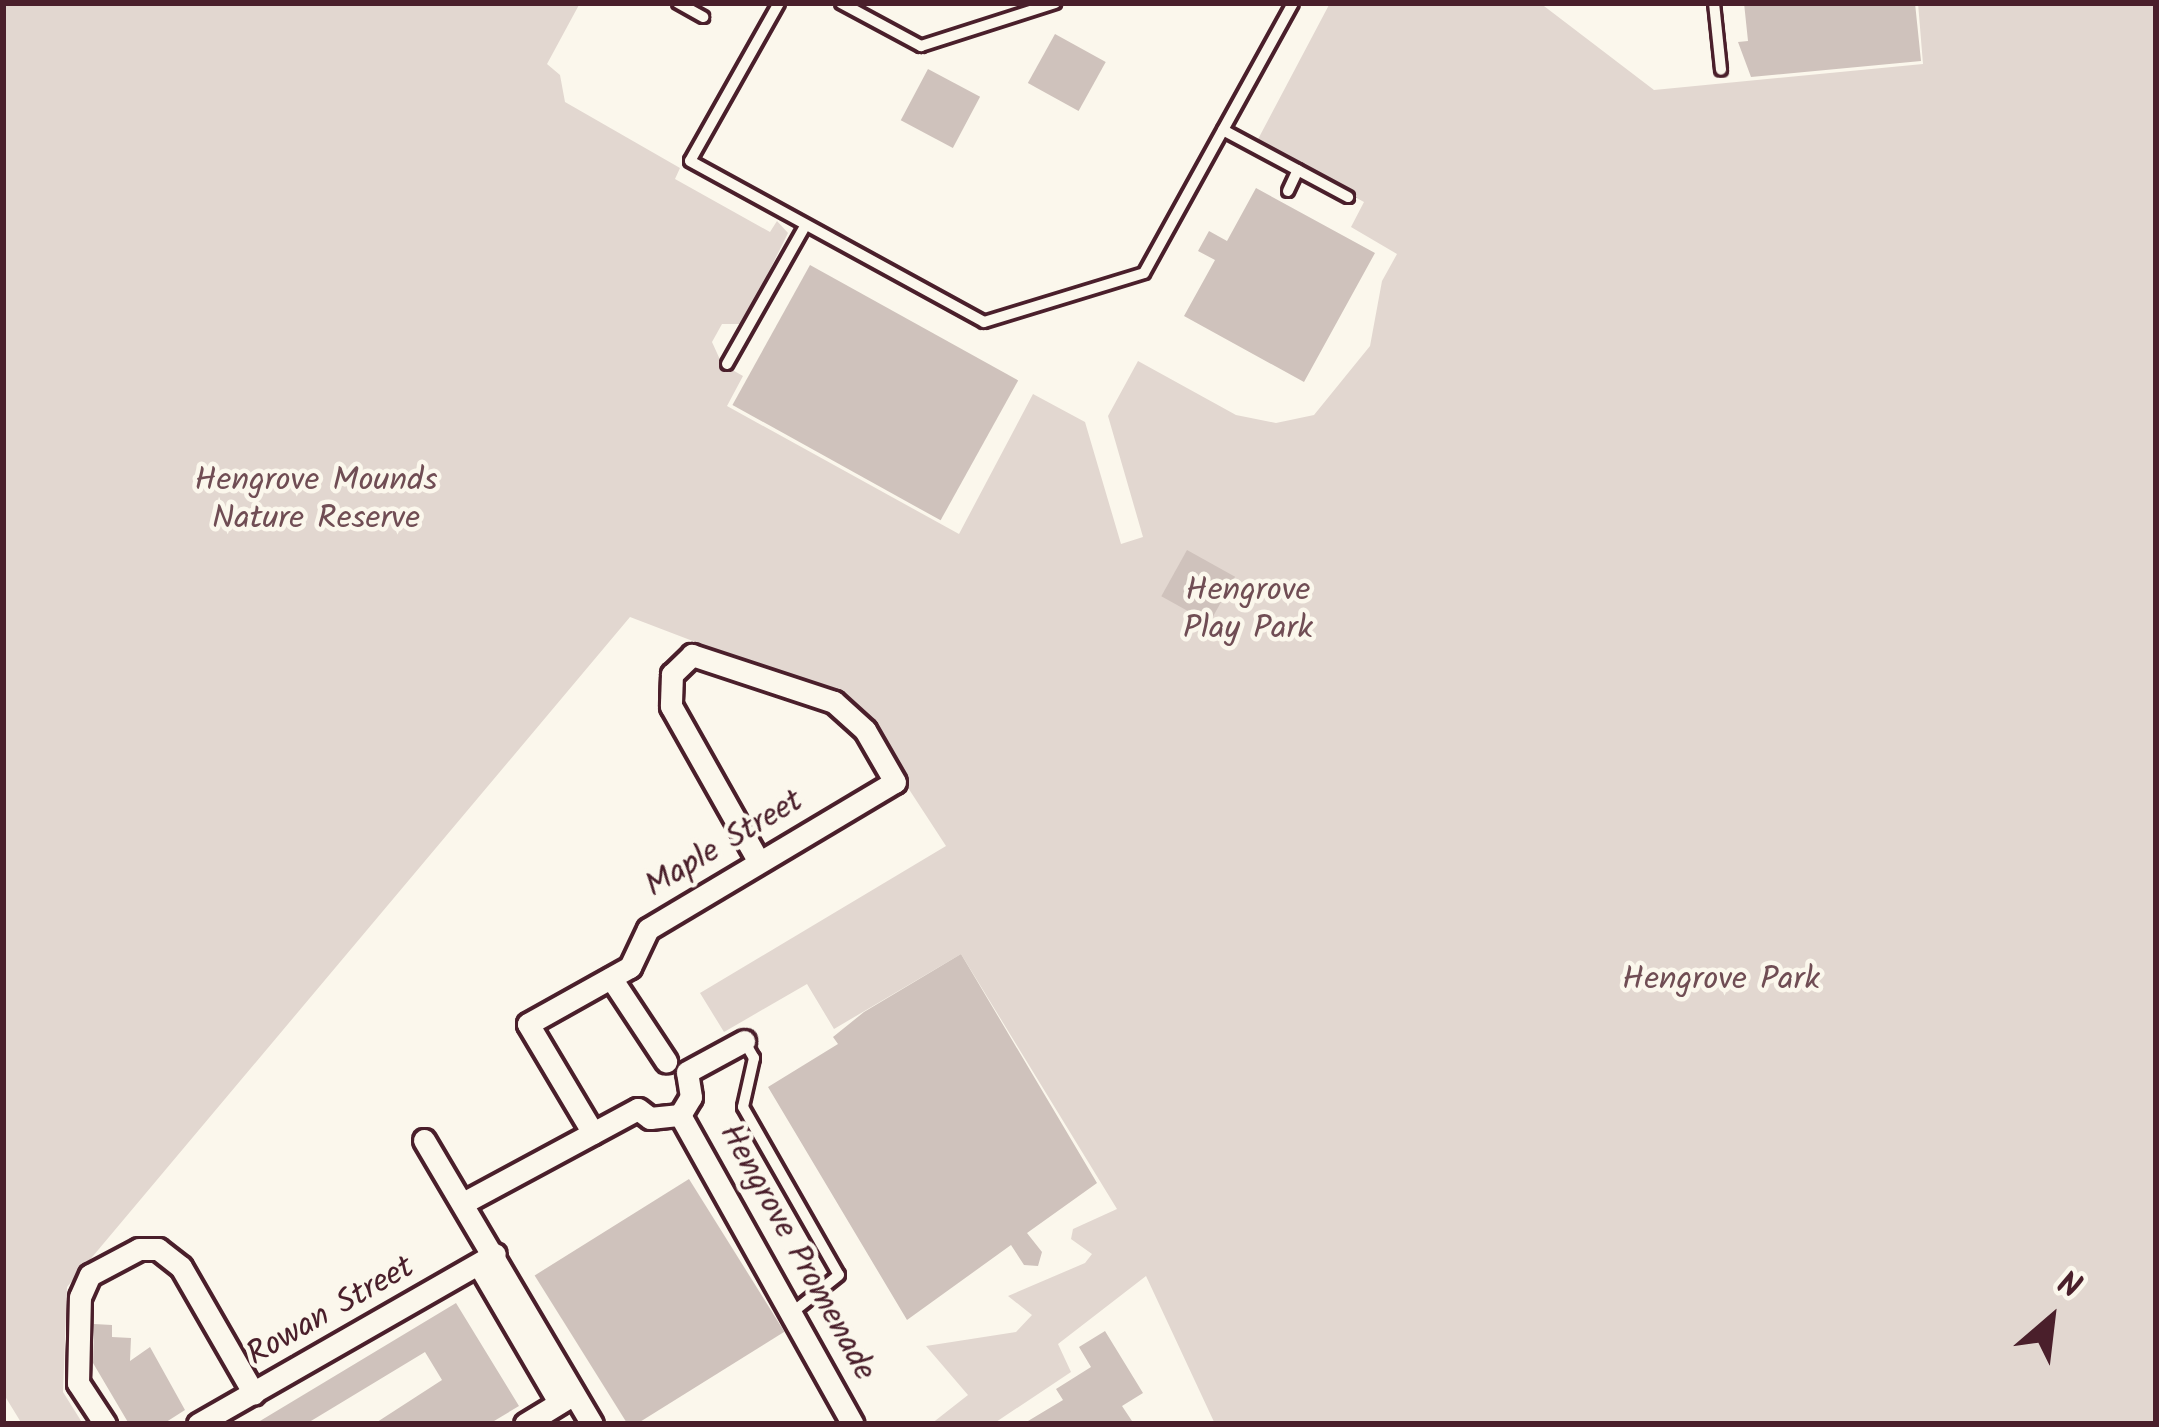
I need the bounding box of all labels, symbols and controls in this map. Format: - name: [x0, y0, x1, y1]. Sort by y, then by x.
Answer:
- park label: Hengrove Mounds Nature Reserve: [194, 462, 438, 540]
- park label: Hengrove Play Park: [1183, 572, 1313, 650]
- street label: Maple Street: [639, 782, 811, 908]
- park label: Hengrove Park: [1622, 961, 1820, 1001]
- street label: Hengrove Promenade: [709, 1118, 883, 1388]
- street label: Rowan Street: [240, 1248, 422, 1376]
- text: N: [2046, 1258, 2090, 1315]
- north arrow: [1991, 1259, 2111, 1379]

